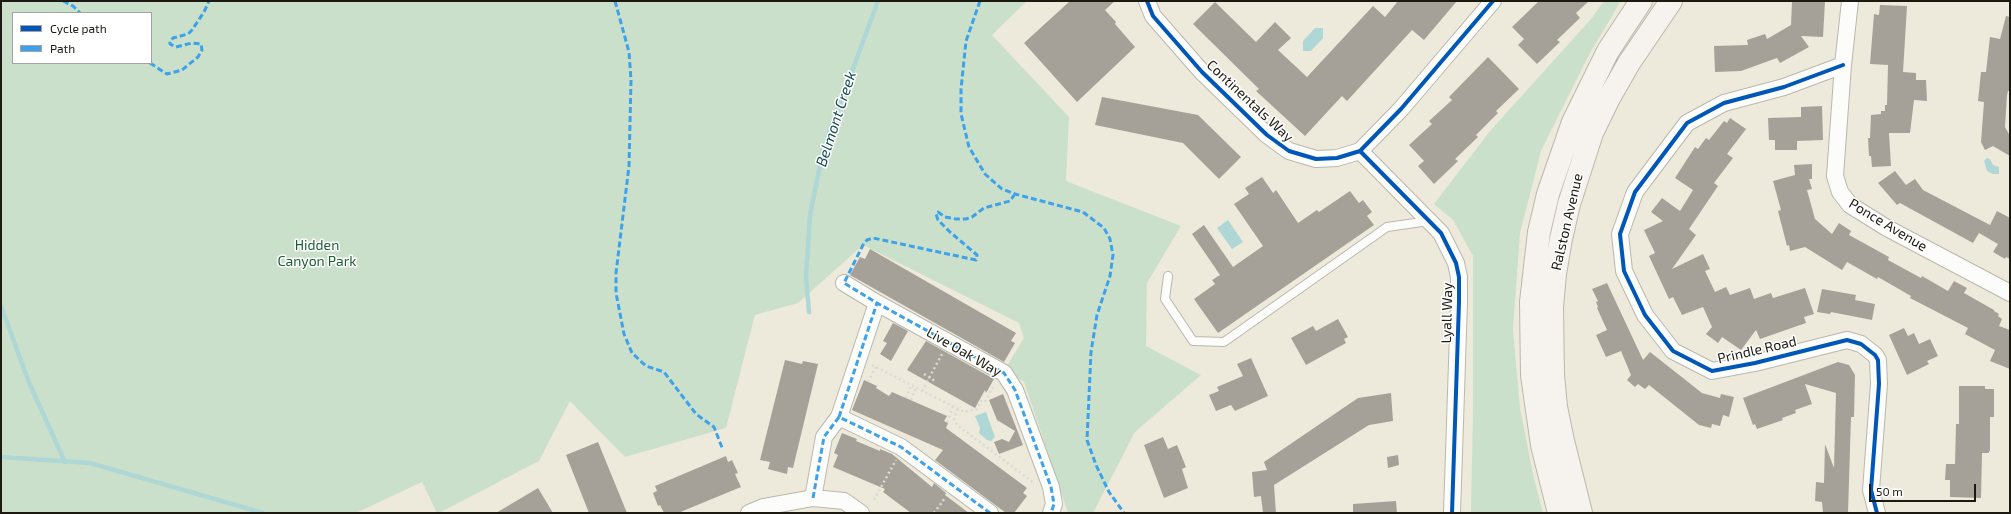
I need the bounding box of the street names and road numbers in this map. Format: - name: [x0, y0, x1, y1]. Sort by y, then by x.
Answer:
- street label: Continentals Way: [1203, 57, 1297, 145]
- street label: Ralston Avenue: [1548, 172, 1586, 272]
- street label: Ponce Avenue: [1846, 195, 1930, 255]
- street label: Lyall Way: [1438, 282, 1456, 344]
- street label: Live Oak Way: [923, 324, 1005, 380]
- street label: Prindle Road: [1716, 333, 1798, 367]

